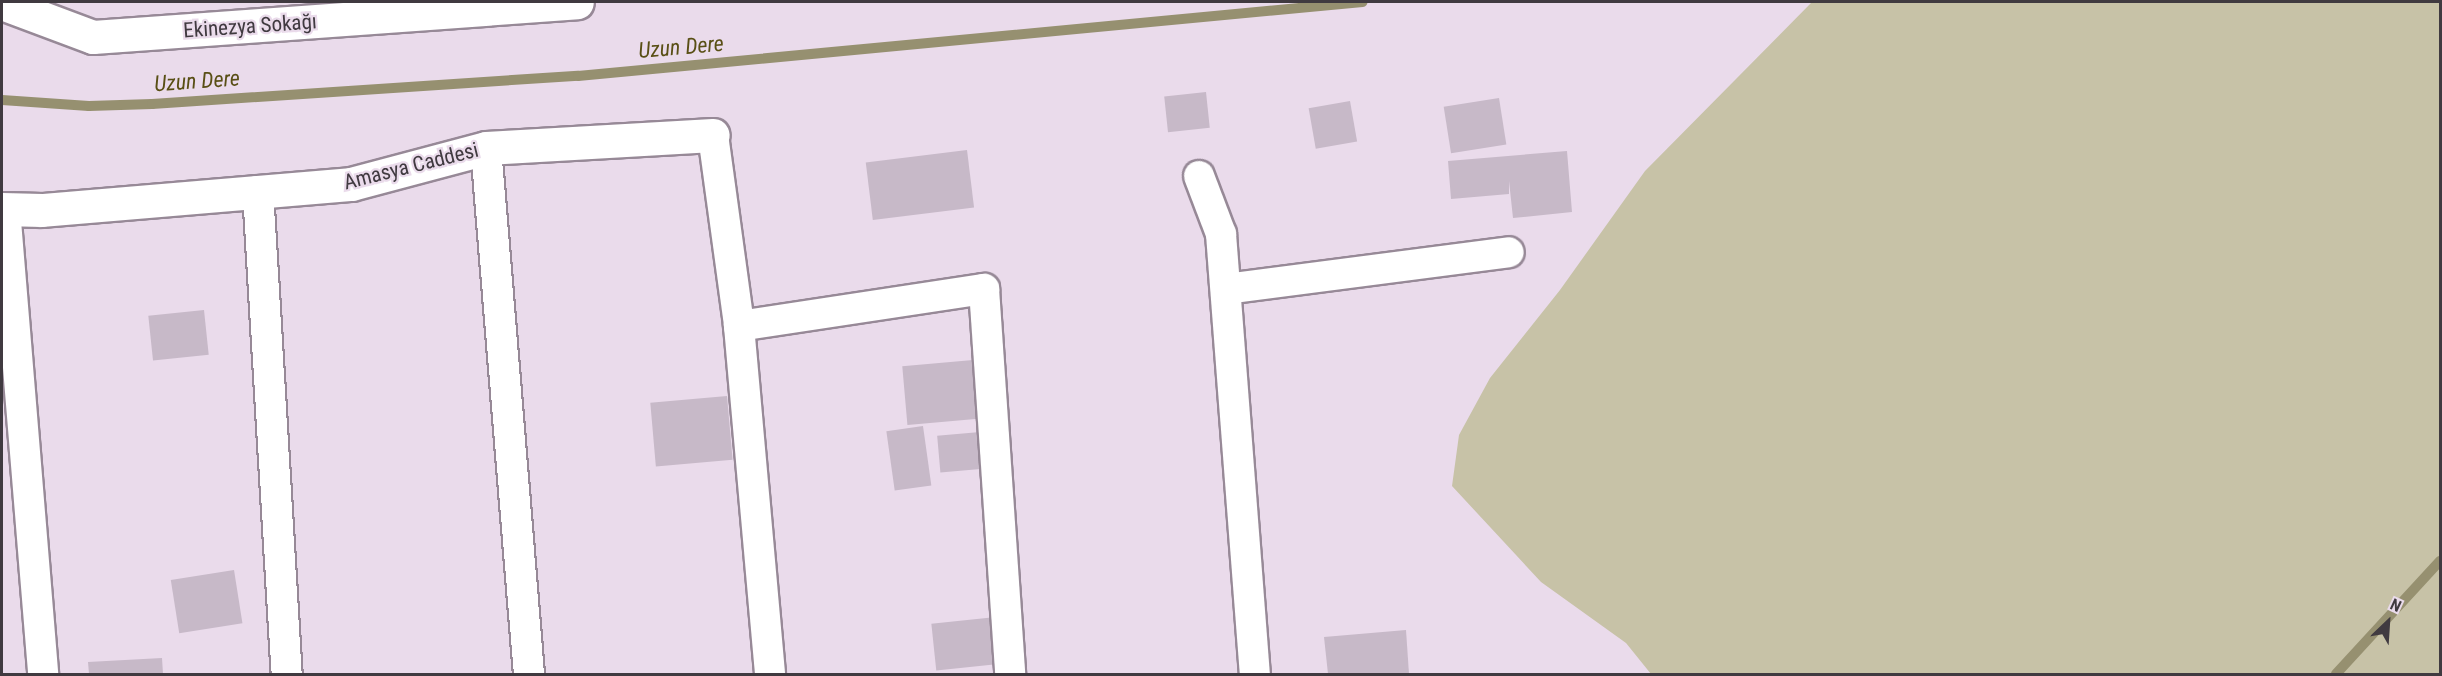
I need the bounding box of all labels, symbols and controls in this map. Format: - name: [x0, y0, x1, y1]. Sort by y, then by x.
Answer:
- street label: Ekinezya Sokağı: [182, 9, 318, 43]
- water label: Uzun Dere: [637, 30, 725, 64]
- water label: Uzun Dere: [153, 65, 241, 97]
- street label: Amasya Caddesi: [341, 137, 481, 195]
- north arrow: [2358, 592, 2418, 652]
- text: N: [2387, 595, 2404, 616]

